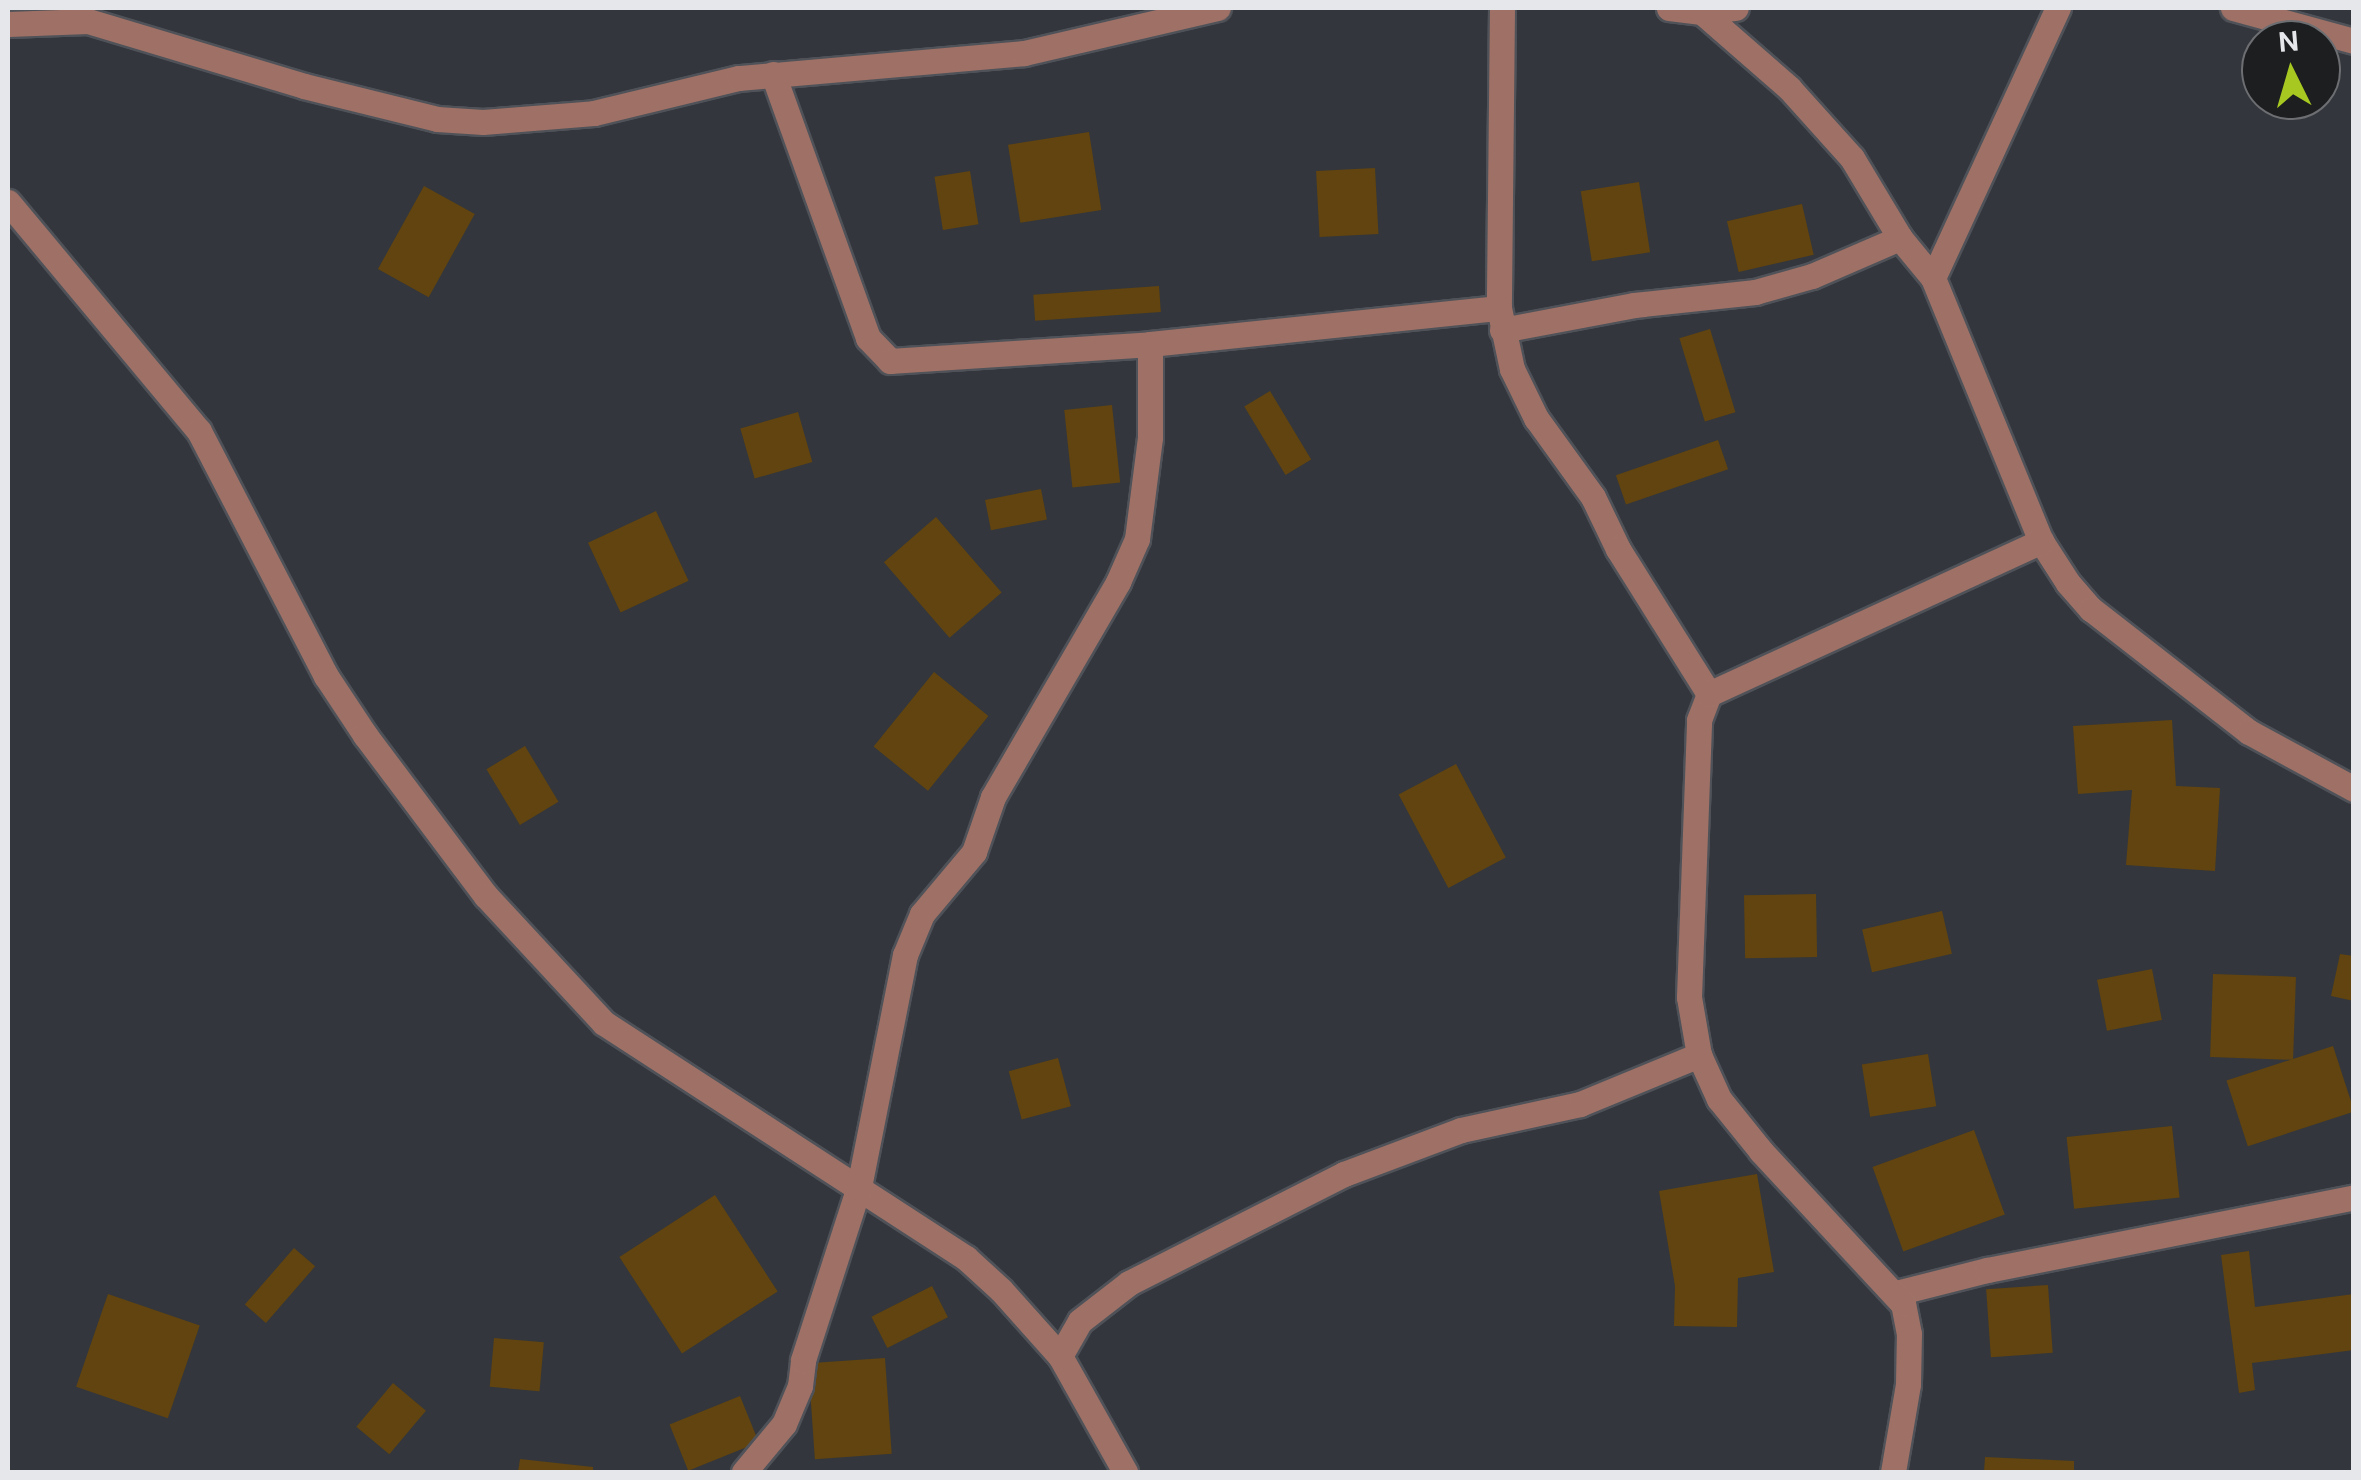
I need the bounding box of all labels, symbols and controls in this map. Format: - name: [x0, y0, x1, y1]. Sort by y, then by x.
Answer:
- north arrow: [2241, 20, 2341, 120]
- text: N: [2277, 22, 2300, 61]

